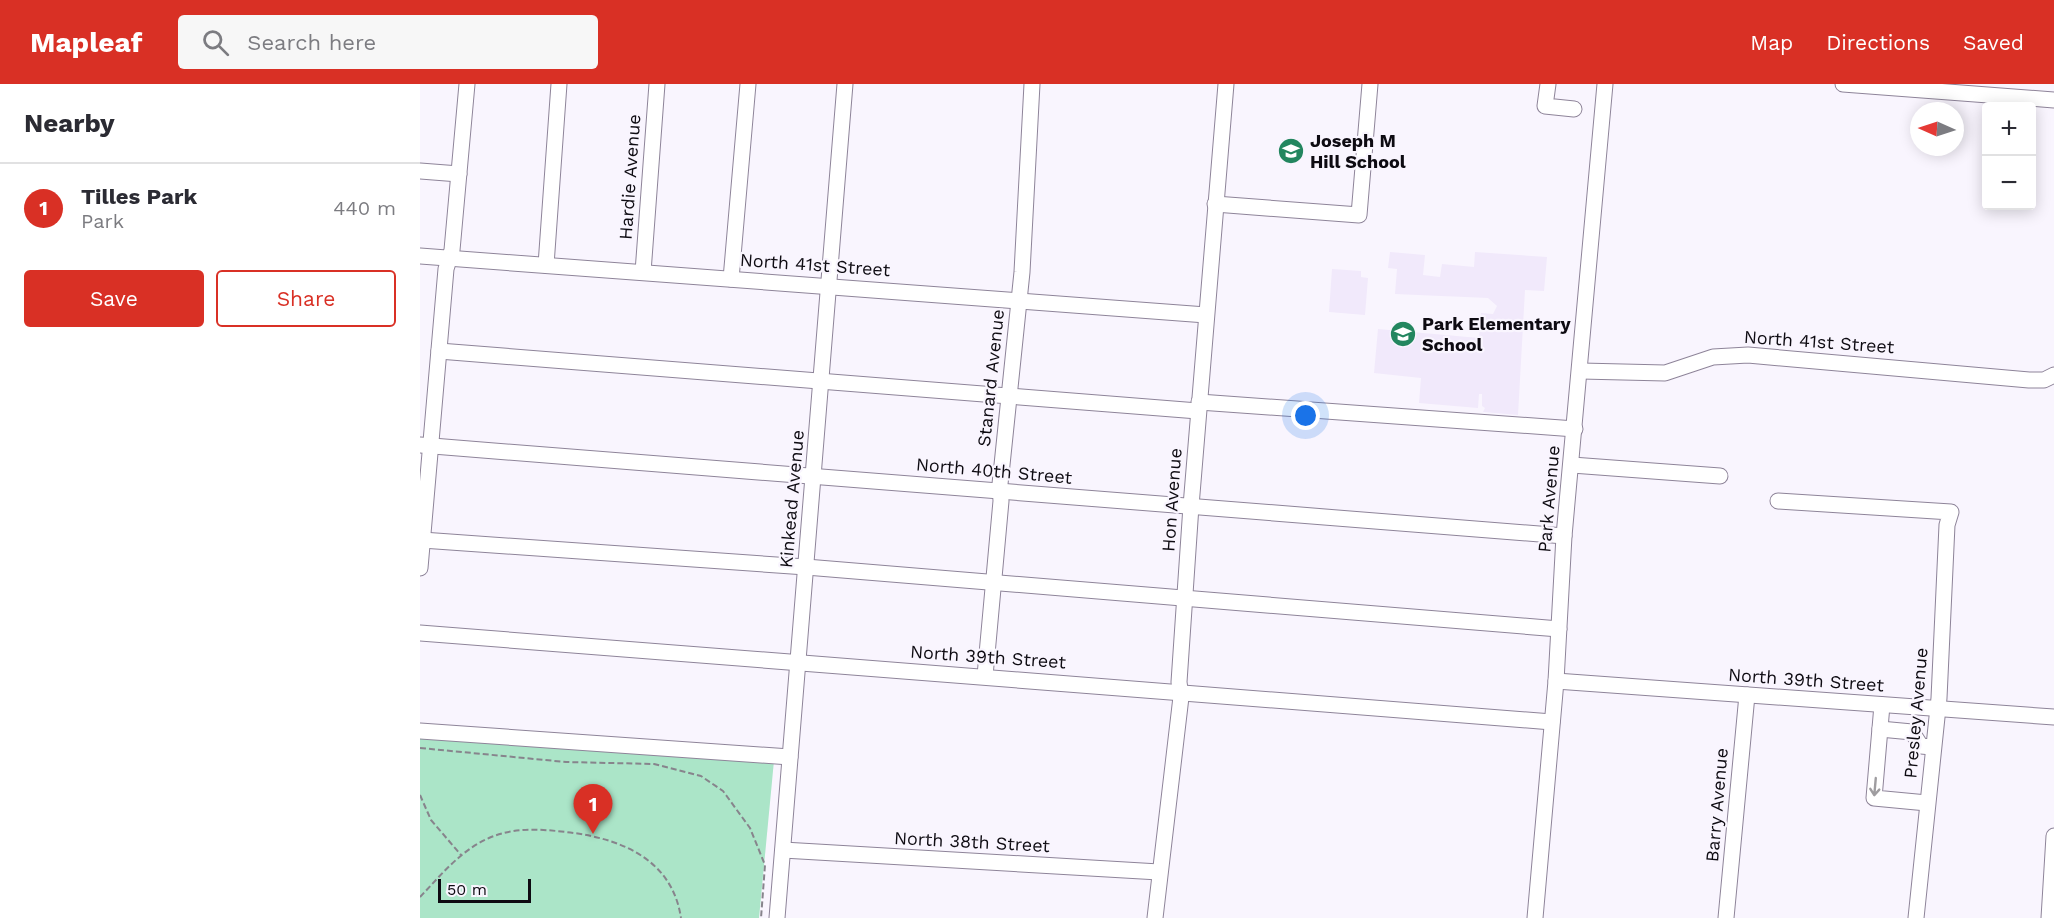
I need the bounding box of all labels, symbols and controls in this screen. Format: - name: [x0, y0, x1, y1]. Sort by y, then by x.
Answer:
- search box: [178, 15, 598, 69]
- text: Mapleaf: [30, 26, 142, 59]
- icon: search: [199, 26, 232, 59]
- text: Search here: [247, 30, 376, 55]
- text: Map: [1750, 30, 1793, 55]
- text: Directions: [1826, 30, 1930, 55]
- text: Saved: [1963, 30, 2024, 55]
- north arrow: [1910, 102, 1964, 156]
- map controls: [1982, 102, 2036, 210]
- button: +: [1982, 102, 2036, 156]
- text: Nearby: [24, 108, 115, 138]
- street label: Hardie Avenue: [615, 113, 644, 240]
- place label: Joseph M Hill School: [1310, 130, 1406, 172]
- school or university icon: Joseph M Hill School: [1276, 136, 1306, 166]
- button: −: [1982, 156, 2036, 210]
- text: Tilles Park: [81, 184, 197, 209]
- text: 1: [39, 196, 48, 220]
- text: 440 m: [333, 196, 396, 220]
- text: Park: [81, 209, 124, 233]
- street label: North 41st Street: [739, 249, 891, 280]
- button: Save: [24, 270, 204, 327]
- button: Share: [216, 270, 396, 327]
- street label: Stanard Avenue: [973, 308, 1008, 448]
- place label: Park Elementary School: [1422, 313, 1572, 355]
- school or university icon: Park Elementary School: [1388, 319, 1418, 349]
- street label: North 41st Street: [1743, 326, 1895, 357]
- your location: [1291, 401, 1320, 430]
- street label: Kinkead Avenue: [775, 429, 808, 569]
- street label: Park Avenue: [1533, 445, 1564, 553]
- street label: Hon Avenue: [1157, 447, 1186, 553]
- street label: North 40th Street: [915, 453, 1073, 488]
- street label: North 39th Street: [909, 641, 1067, 672]
- street label: Presley Avenue: [1899, 647, 1932, 779]
- street label: North 39th Street: [1727, 664, 1885, 695]
- street label: Barry Avenue: [1701, 747, 1732, 863]
- one-way arrow: [1869, 776, 1880, 796]
- pin: 1: [574, 784, 612, 834]
- street label: North 38th Street: [894, 827, 1051, 856]
- scale bar: [438, 876, 531, 904]
- text: 50 m: [447, 880, 487, 899]

